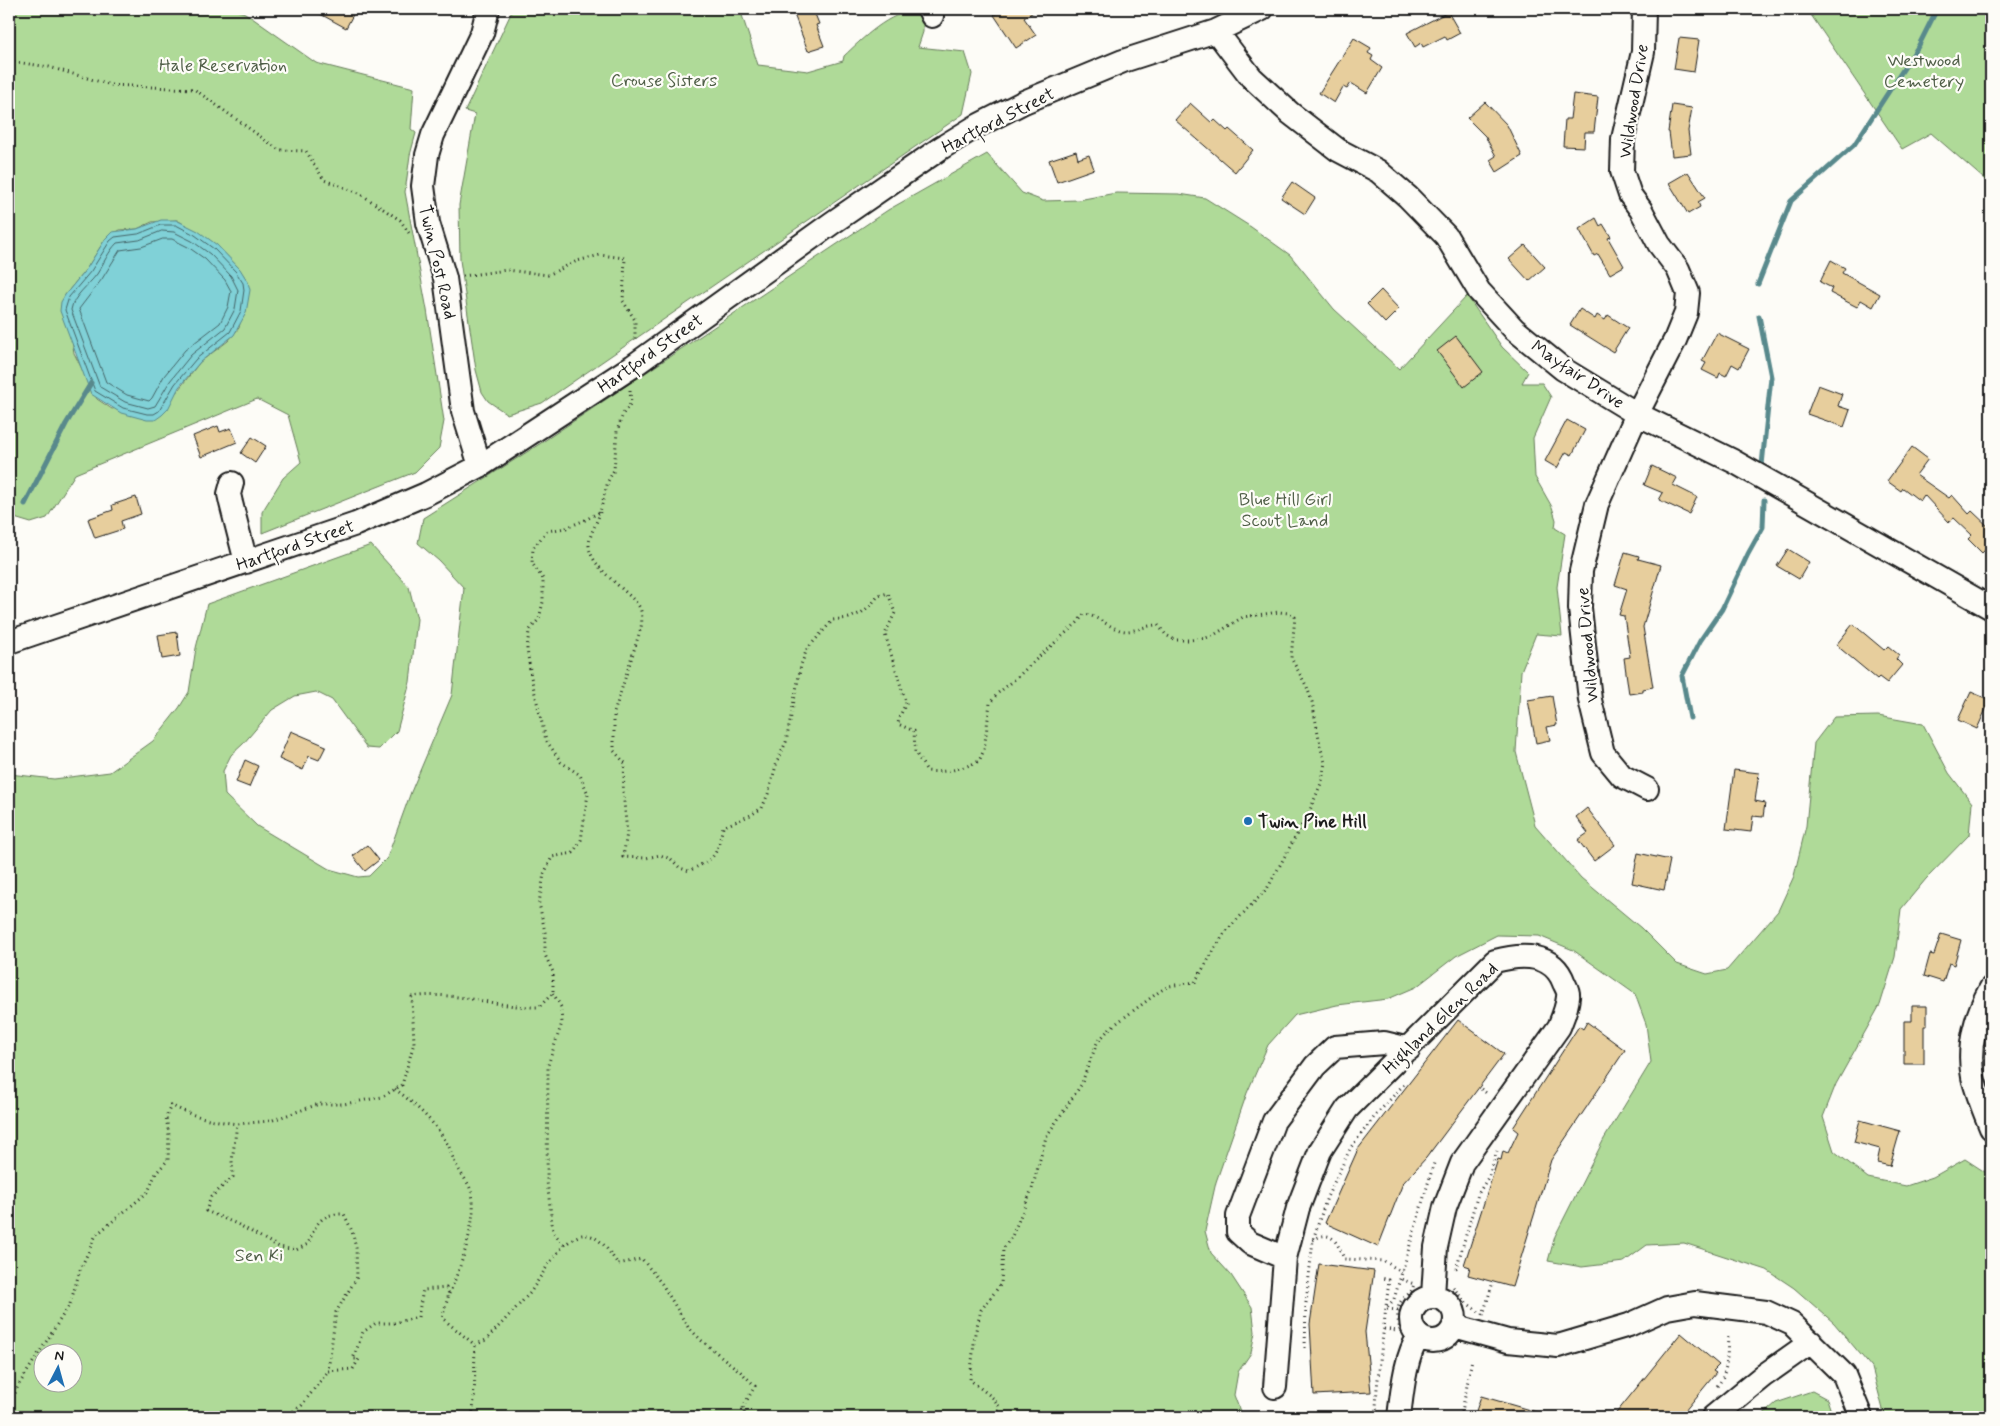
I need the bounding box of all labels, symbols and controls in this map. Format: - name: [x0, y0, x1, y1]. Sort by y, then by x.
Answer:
- street label: Wildwood Drive: [1613, 42, 1655, 160]
- park label: Westwood Cemetery: [1884, 49, 1964, 94]
- park label: Hale Reservation: [159, 54, 287, 78]
- park label: Crouse Sisters: [611, 69, 717, 93]
- street label: Hartford Street: [938, 82, 1060, 161]
- street label: Twin Post Road: [412, 203, 462, 322]
- street label: Hartford Street: [593, 308, 709, 401]
- street label: Mayfair Drive: [1526, 335, 1629, 415]
- park label: Blue Hill Girl Scout Land: [1239, 488, 1331, 533]
- street label: Hartford Street: [233, 514, 358, 579]
- street label: Wildwood Drive: [1571, 586, 1605, 703]
- place label: Twin Pine Hill: [1258, 810, 1367, 834]
- marker: Twin Pine Hill: [1242, 815, 1254, 827]
- street label: Highland Glen Road: [1378, 957, 1505, 1081]
- park label: Sen Ki: [235, 1244, 283, 1268]
- north arrow: [32, 1344, 82, 1394]
- text: N: [54, 1347, 65, 1366]

